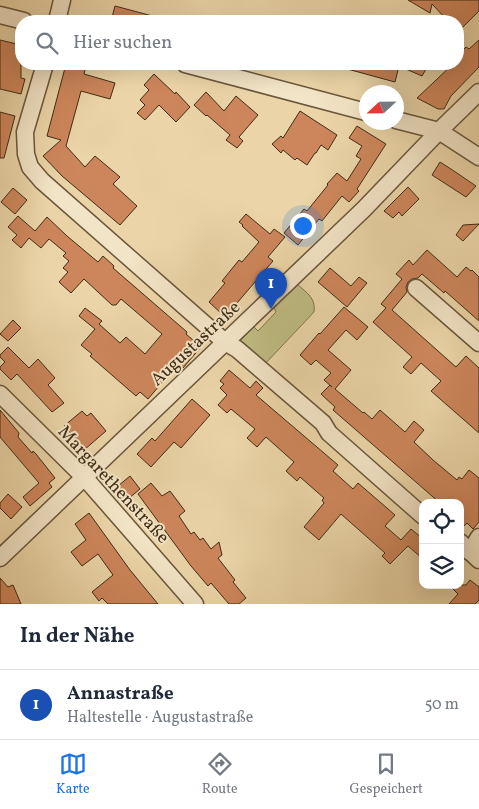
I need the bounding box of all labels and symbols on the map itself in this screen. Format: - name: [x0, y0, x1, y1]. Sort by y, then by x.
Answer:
- north arrow: [359, 85, 404, 130]
- your location: [290, 213, 316, 239]
- pin: 1: [255, 268, 287, 309]
- street label: Augustastraße: [146, 296, 246, 392]
- street label: Margarethenstraße: [51, 420, 174, 550]

